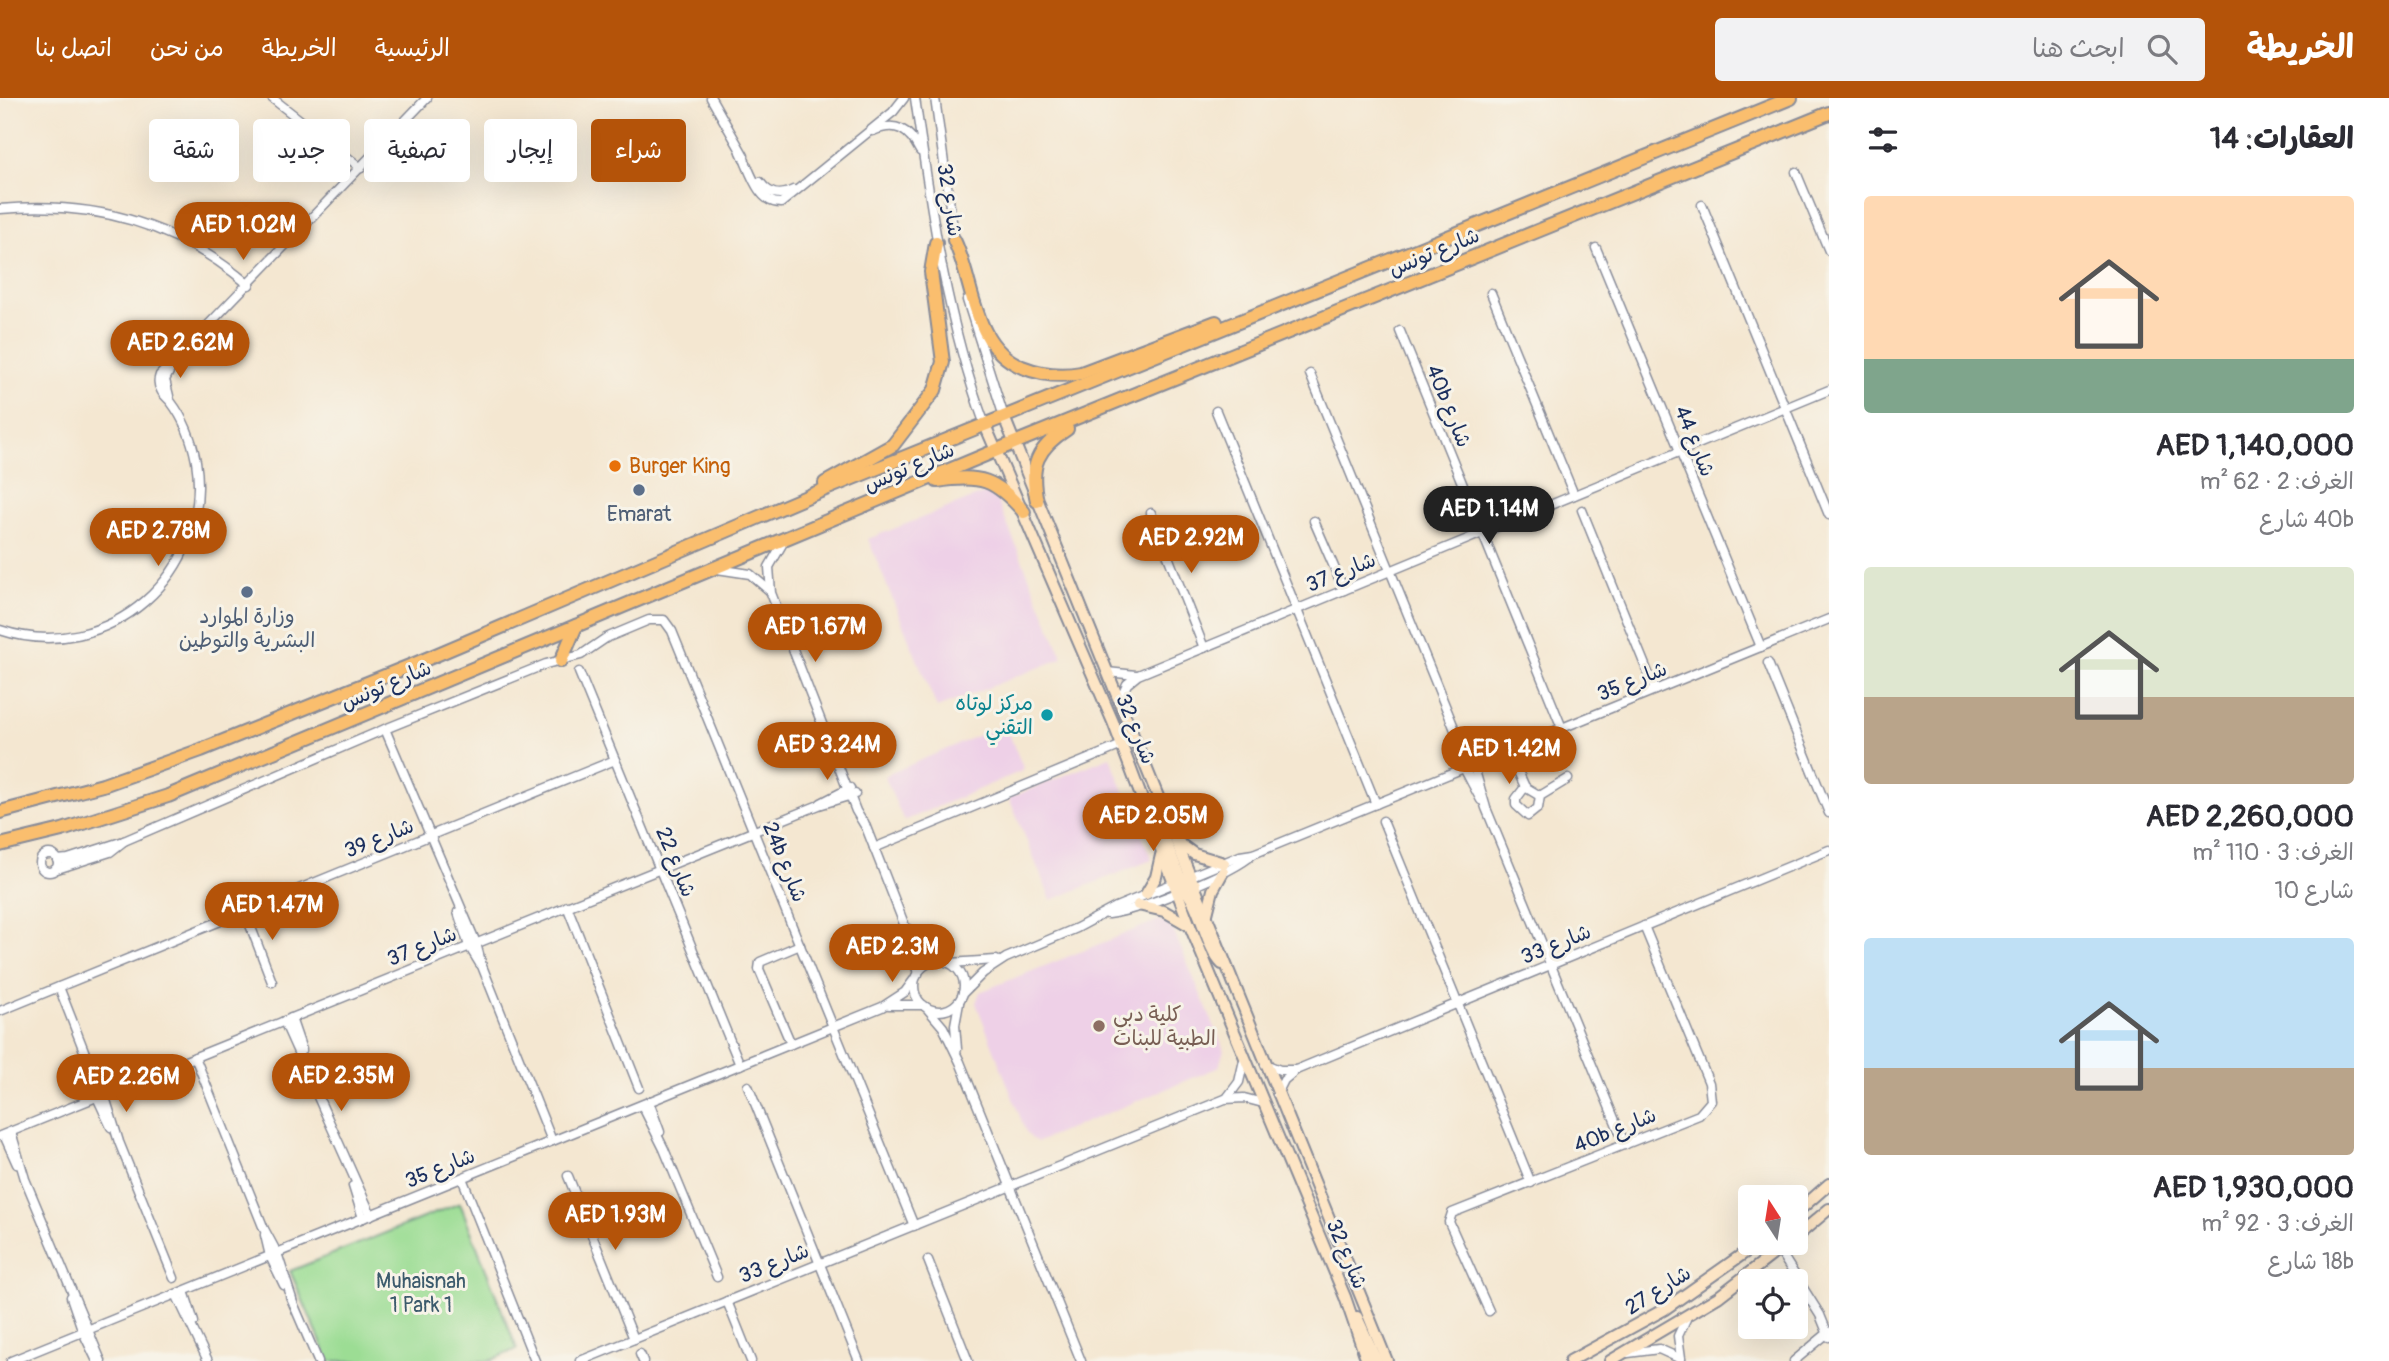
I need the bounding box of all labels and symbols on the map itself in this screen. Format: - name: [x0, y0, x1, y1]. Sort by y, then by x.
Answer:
- street label: شارع 32: [929, 162, 969, 239]
- pin: AED 1.02M: [163, 202, 323, 262]
- street label: شارع تونس: [1385, 222, 1484, 284]
- pin: AED 2.62M: [100, 320, 260, 380]
- street label: 40b شارع: [1419, 361, 1477, 452]
- street label: شارع 44: [1667, 402, 1721, 481]
- street label: شارع تونس: [860, 436, 959, 500]
- place label: Burger King: [629, 453, 731, 480]
- marker: Burger King: [607, 458, 623, 474]
- marker: Emarat: [631, 482, 647, 498]
- pin: AED 1.14M: [1409, 486, 1569, 546]
- place label: Emarat: [607, 501, 672, 528]
- pin: AED 2.78M: [78, 508, 238, 568]
- pin: AED 2.92M: [1111, 516, 1271, 575]
- street label: شارع 37: [1302, 546, 1380, 600]
- marker: وزارة الموارد البشرية والتوطين: [239, 584, 255, 600]
- place label: وزارة الموارد البشرية والتوطين: [179, 603, 315, 654]
- pin: AED 1.67M: [735, 604, 895, 664]
- street label: شارع تونس: [337, 654, 436, 718]
- street label: شارع 35: [1593, 655, 1672, 709]
- place label: مركز لوتاه التقني: [955, 690, 1033, 746]
- street label: شارع 32: [1108, 690, 1162, 769]
- marker: مركز لوتاه التقني: [1039, 707, 1055, 723]
- pin: AED 3.24M: [747, 722, 907, 782]
- pin: AED 1.42M: [1429, 726, 1589, 786]
- pin: AED 2.05M: [1073, 794, 1233, 853]
- street label: شارع 39: [340, 812, 418, 865]
- street label: 24b شارع: [755, 818, 813, 907]
- street label: شارع 22: [648, 823, 702, 902]
- pin: AED 1.47M: [192, 882, 352, 942]
- street label: شارع 33: [1517, 918, 1596, 972]
- street label: شارع 37: [383, 920, 461, 974]
- pin: AED 2.3M: [820, 924, 964, 984]
- place label: كلية دبي الطبية للبنات: [1113, 1001, 1216, 1052]
- marker: كلية دبي الطبية للبنات: [1091, 1018, 1107, 1034]
- pin: AED 2.26M: [46, 1054, 206, 1114]
- pin: AED 2.35M: [261, 1054, 421, 1113]
- street label: 40b شارع: [1570, 1102, 1661, 1160]
- street label: شارع 35: [401, 1142, 480, 1196]
- north arrow: [1738, 1185, 1808, 1255]
- pin: AED 1.93M: [535, 1192, 695, 1252]
- street label: شارع 32: [1319, 1215, 1373, 1294]
- street label: شارع 33: [735, 1237, 814, 1291]
- street label: شارع 27: [1620, 1260, 1697, 1322]
- park label: Muhaisnah 1 Park 1: [376, 1268, 466, 1319]

